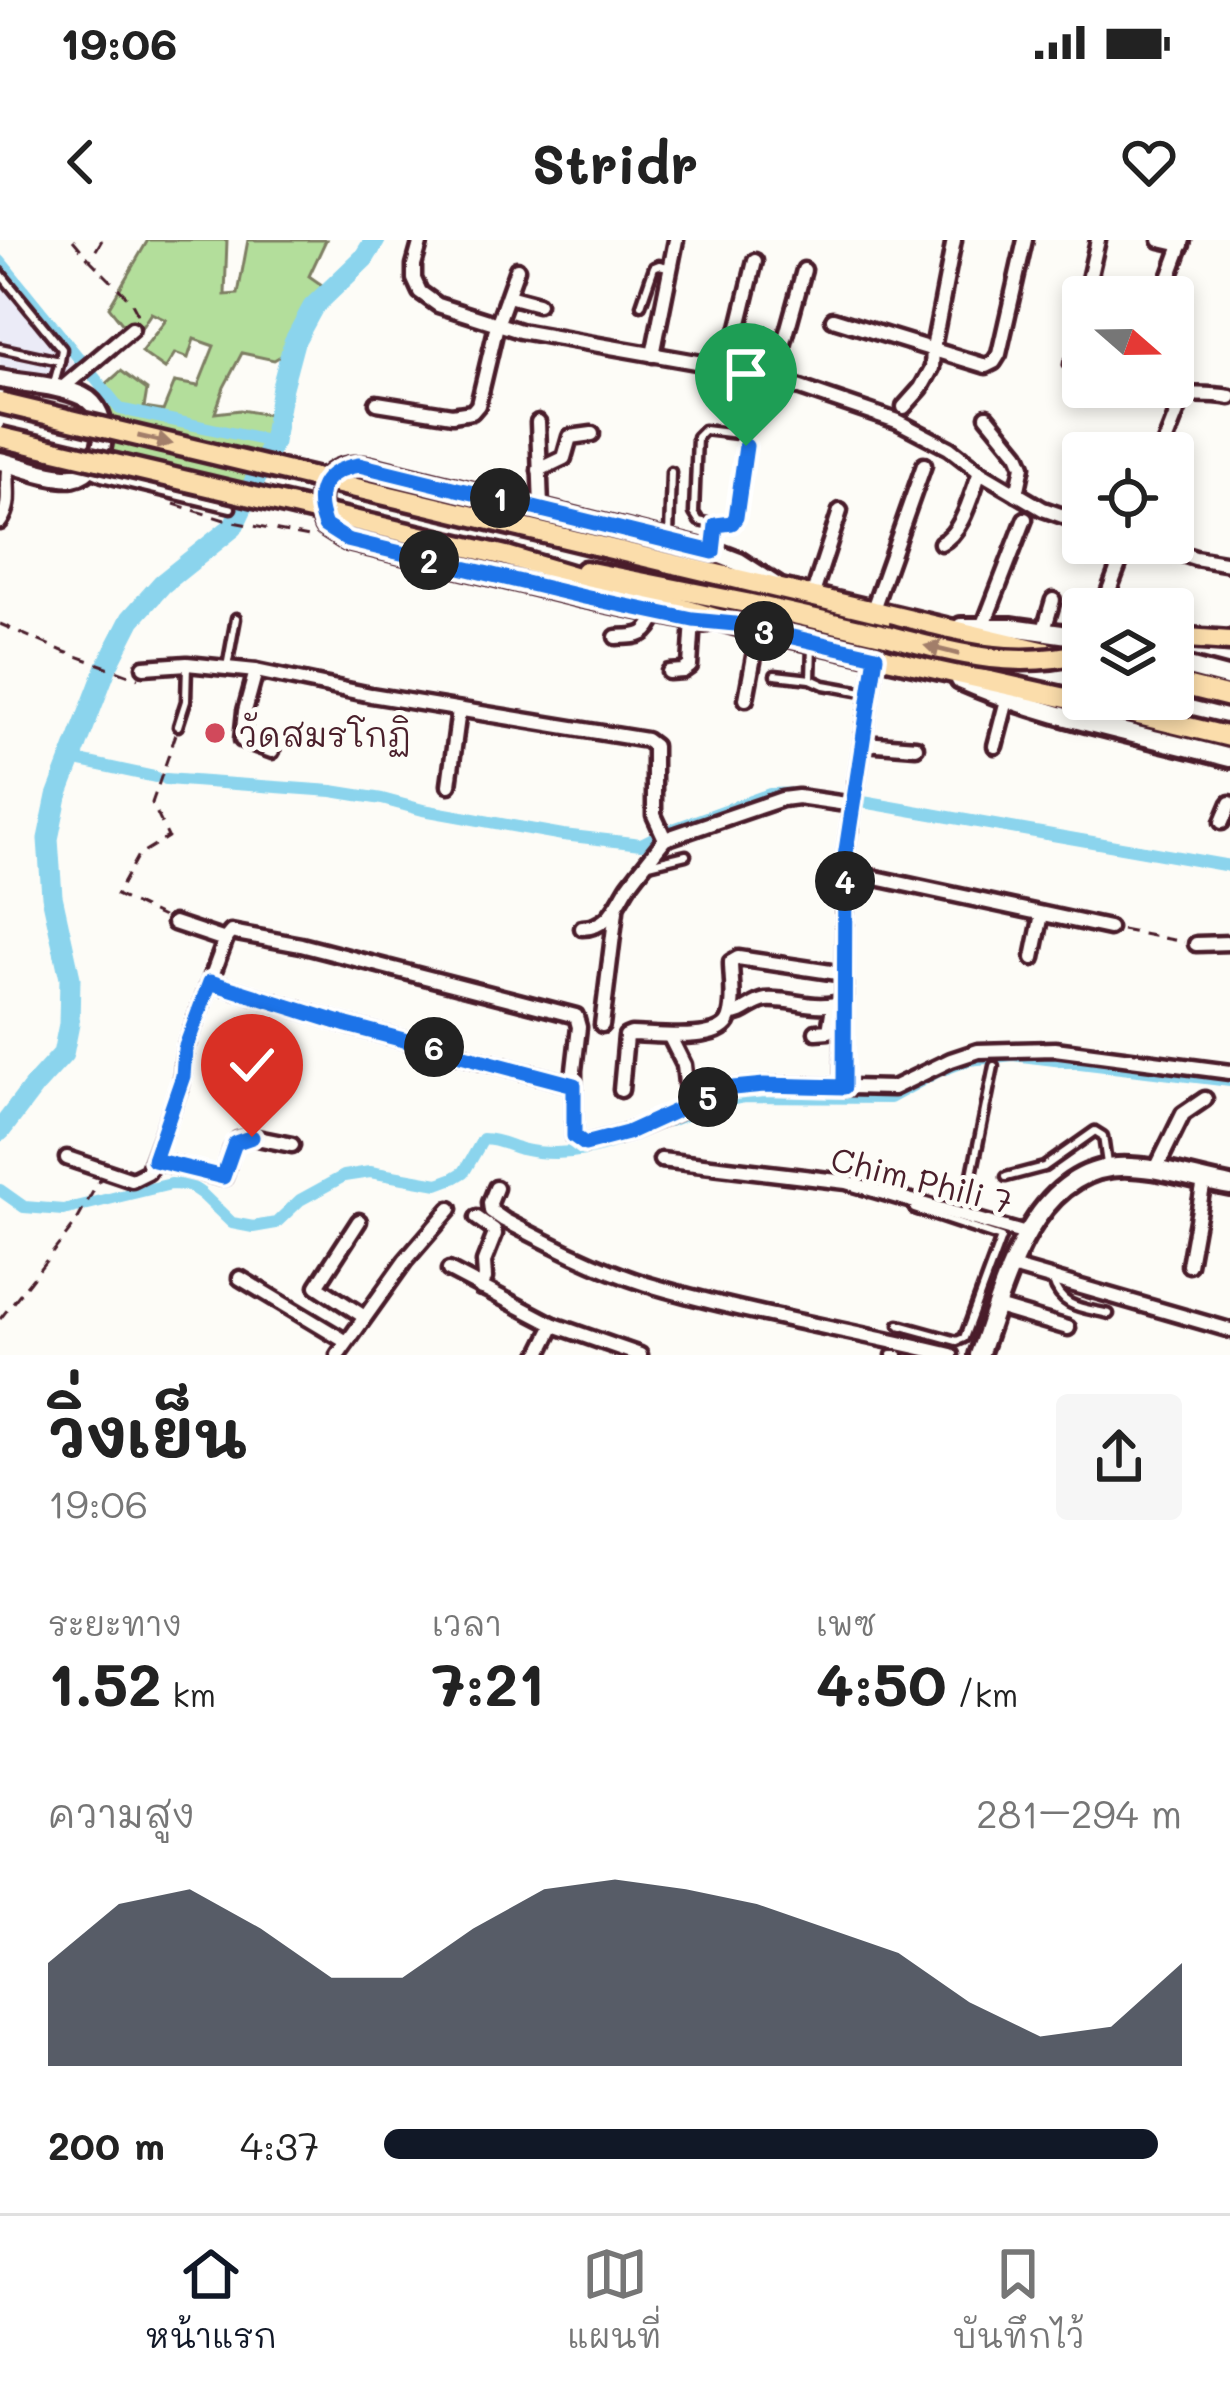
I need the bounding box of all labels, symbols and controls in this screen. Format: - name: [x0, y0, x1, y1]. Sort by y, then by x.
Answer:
- text: 19:06: [60, 13, 177, 71]
- text: Stridr: [532, 127, 698, 198]
- icon: back: [48, 129, 114, 195]
- icon: heart: [1116, 129, 1182, 195]
- north arrow: [1062, 276, 1194, 408]
- map controls: [1062, 276, 1194, 720]
- pin: [695, 323, 797, 446]
- icon: arrive: [713, 341, 779, 407]
- one-way arrow: [136, 431, 173, 450]
- button: locate: [1062, 432, 1194, 564]
- pin: 1: [470, 468, 530, 528]
- text: 1: [493, 476, 507, 519]
- pin: 2: [399, 530, 459, 590]
- text: 2: [420, 538, 438, 581]
- button: layers: [1062, 588, 1194, 720]
- pin: 3: [734, 601, 794, 661]
- text: 3: [754, 609, 774, 652]
- one-way arrow: [924, 640, 961, 659]
- place label: วัดสมรโกฏิ: [239, 712, 411, 757]
- marker: วัดสมรโกฏิ: [202, 720, 228, 746]
- pin: 4: [815, 851, 875, 911]
- text: 4: [835, 859, 855, 902]
- pin: [201, 1014, 303, 1137]
- pin: 6: [404, 1017, 464, 1077]
- text: 6: [424, 1025, 444, 1068]
- icon: check: [219, 1032, 285, 1098]
- pin: 5: [678, 1067, 738, 1127]
- text: 5: [698, 1075, 718, 1118]
- street label: Chim Phili 7: [827, 1136, 1017, 1222]
- text: วิ่งเย็น: [48, 1389, 247, 1475]
- button: share: [1056, 1394, 1182, 1520]
- text: 19:06: [48, 1477, 148, 1528]
- text: ระยะทาง: [48, 1601, 182, 1644]
- text: เวลา: [432, 1601, 502, 1644]
- text: เพซ: [816, 1601, 876, 1644]
- text: 1.52: [48, 1644, 162, 1722]
- text: 7:21: [432, 1644, 545, 1722]
- text: 4:50: [816, 1644, 947, 1722]
- text: km: [162, 1672, 216, 1715]
- text: /km: [947, 1672, 1018, 1715]
- text: ความสูง: [48, 1787, 195, 1838]
- text: 281–294 m: [976, 1787, 1182, 1838]
- text: 200 m: [48, 2119, 165, 2170]
- text: 4:37: [240, 2119, 320, 2170]
- tab: หน้าแรก: [145, 2241, 277, 2356]
- tab: แผนที่: [568, 2241, 662, 2356]
- tab: บันทึกไว้: [952, 2241, 1085, 2356]

